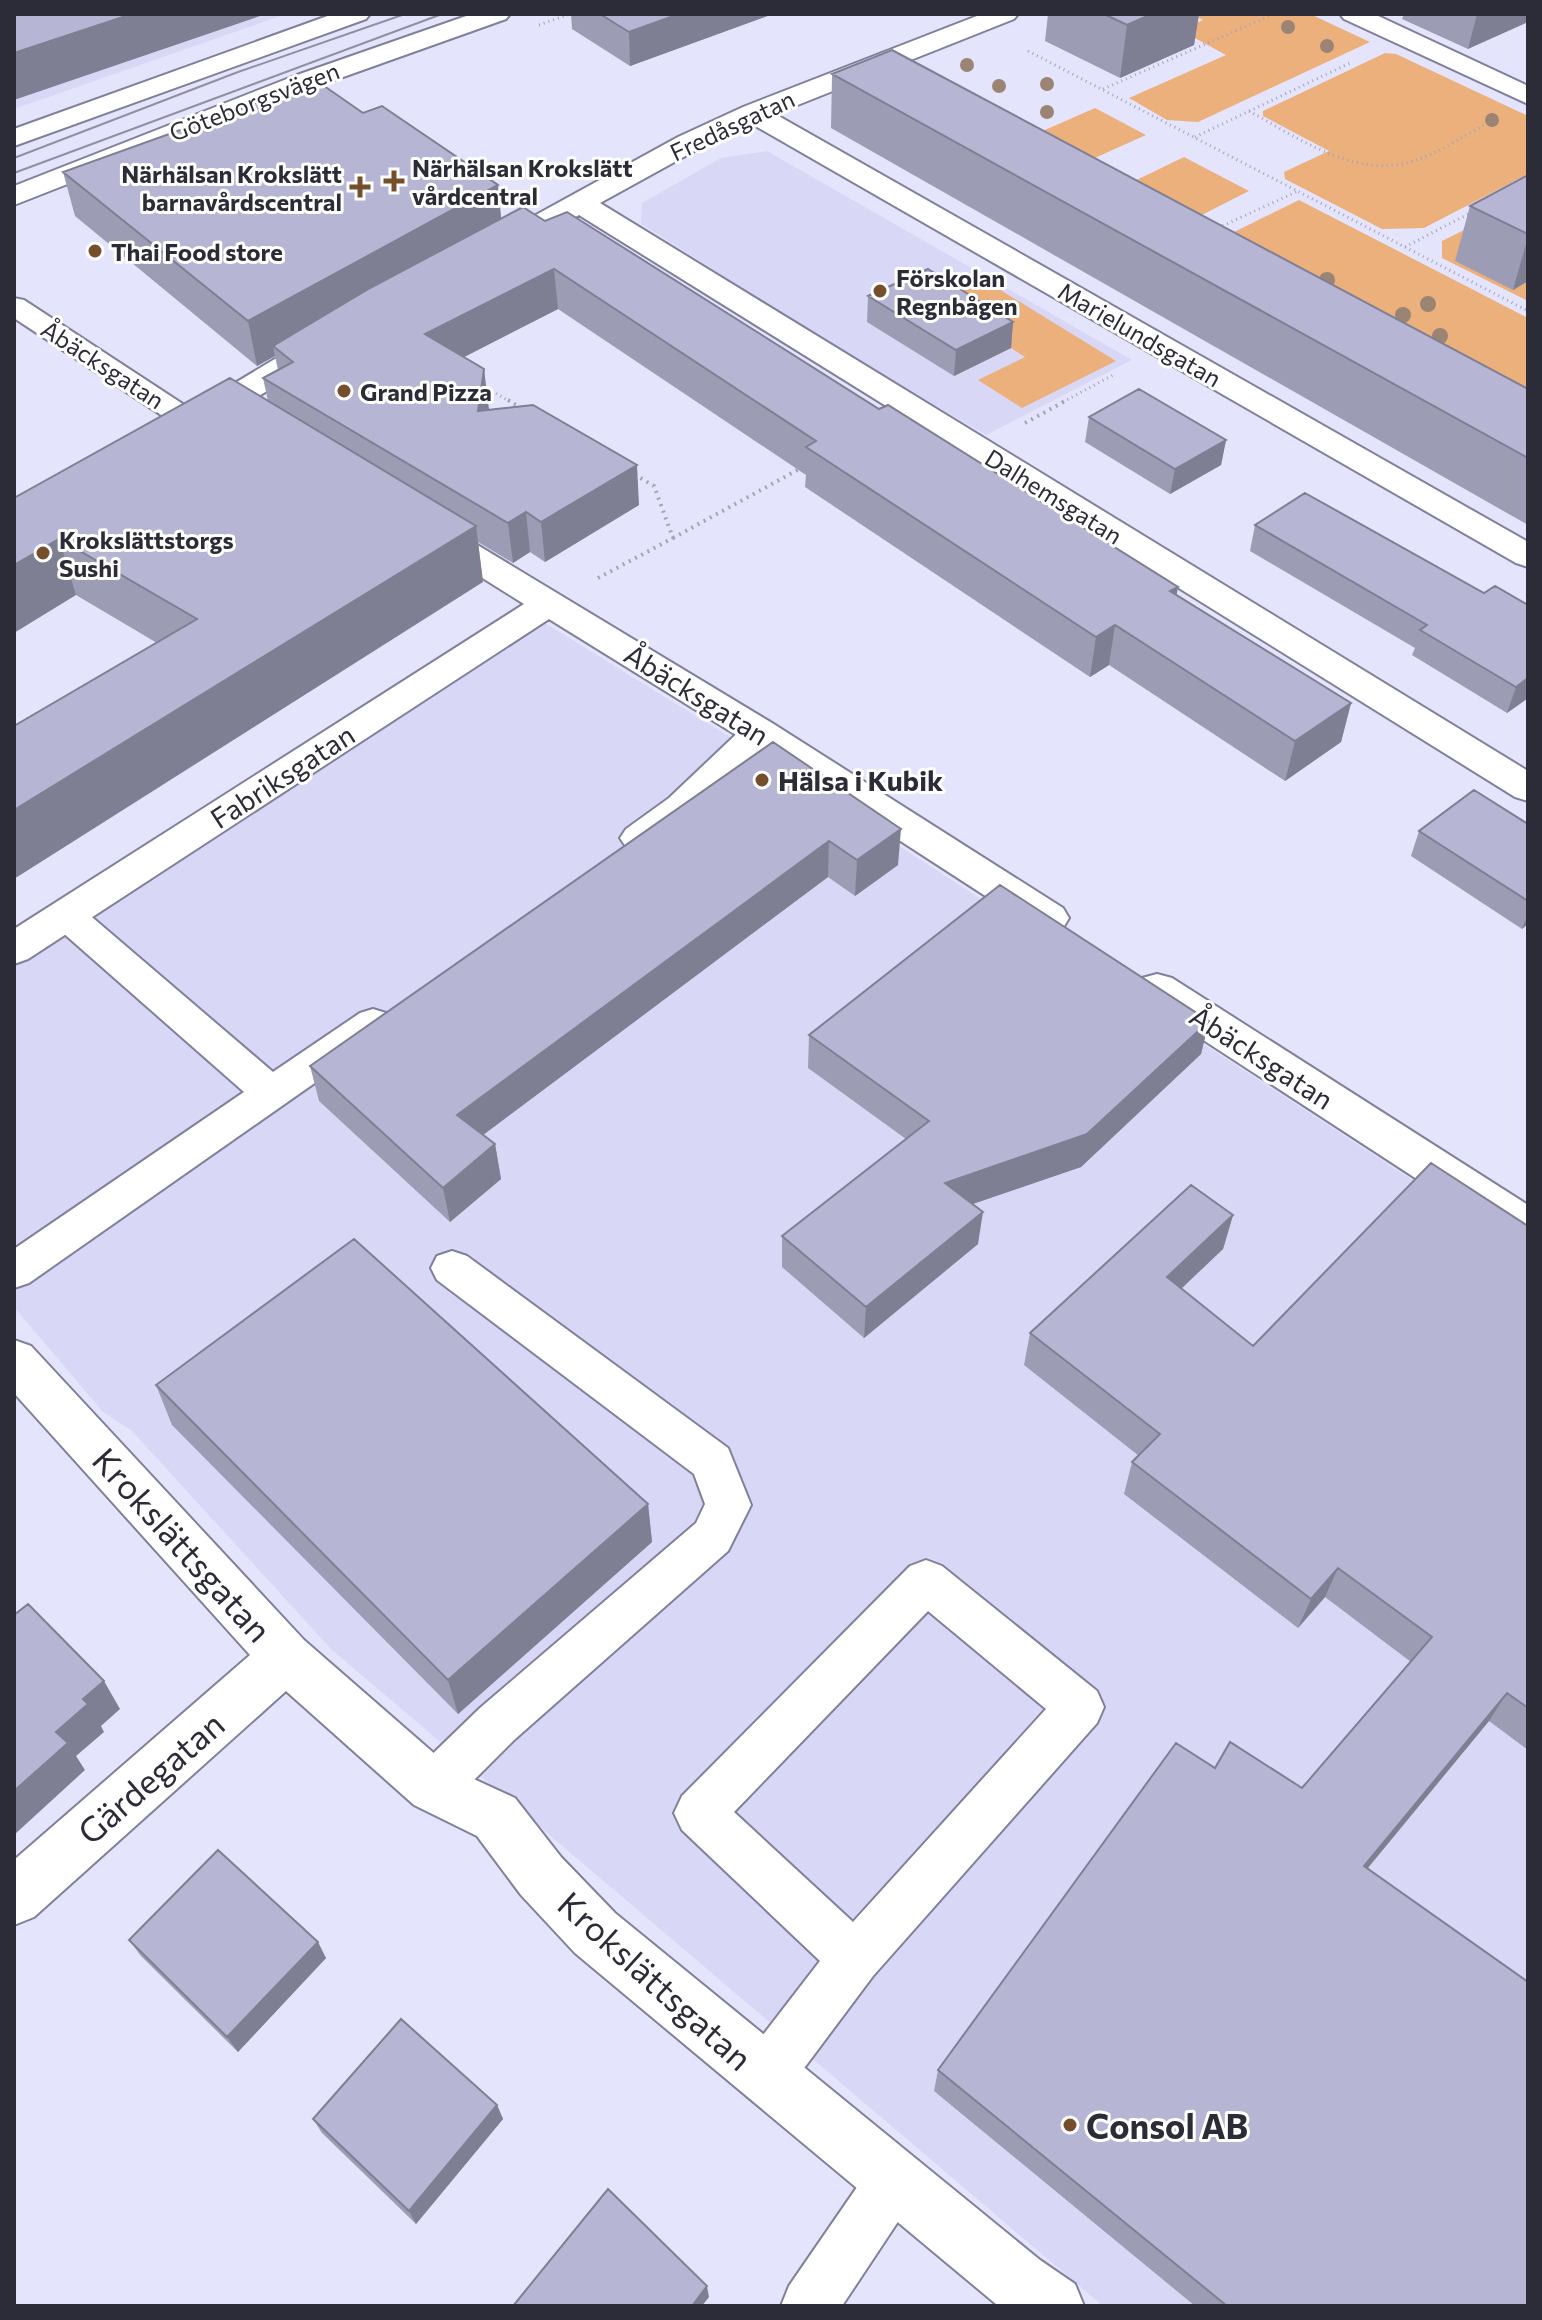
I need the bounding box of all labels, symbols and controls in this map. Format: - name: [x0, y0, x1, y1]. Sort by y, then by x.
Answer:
- street label: Göteborgsvägen: [165, 55, 343, 147]
- street label: Fredåsgatan: [665, 84, 799, 166]
- place label: Närhälsan Krokslätt vårdcentral: [412, 153, 633, 210]
- place label: Närhälsan Krokslätt barnavårdscentral: [121, 159, 342, 216]
- marker: Närhälsan Krokslätt vårdcentral: [383, 170, 405, 192]
- marker: Närhälsan Krokslätt barnavårdscentral: [349, 176, 371, 198]
- place label: Thai Food store: [111, 237, 283, 266]
- marker: Thai Food store: [86, 242, 104, 260]
- place label: Förskolan Regnbågen: [896, 263, 1018, 320]
- street label: Marielundsgatan: [1053, 276, 1227, 392]
- marker: Förskolan Regnbågen: [871, 282, 889, 300]
- street label: Åbäcksgatan: [36, 314, 170, 414]
- place label: Grand Pizza: [360, 377, 492, 406]
- marker: Grand Pizza: [335, 382, 353, 400]
- street label: Dalhemsgatan: [980, 442, 1128, 550]
- place label: Krokslättstorgs Sushi: [59, 525, 234, 582]
- marker: Krokslättstorgs Sushi: [34, 544, 52, 562]
- street label: Åbäcksgatan: [618, 636, 776, 752]
- street label: Fabriksgatan: [204, 717, 360, 835]
- place label: Hälsa i Kubik: [778, 763, 943, 797]
- marker: Hälsa i Kubik: [753, 771, 771, 789]
- street label: Åbäcksgatan: [1184, 998, 1340, 1116]
- street label: Krokslättsgatan: [85, 1438, 281, 1650]
- street label: Gärdegatan: [68, 1702, 232, 1852]
- street label: Krokslättsgatan: [550, 1882, 762, 2078]
- place label: Consol AB: [1086, 2104, 1248, 2146]
- marker: Consol AB: [1061, 2116, 1079, 2134]

